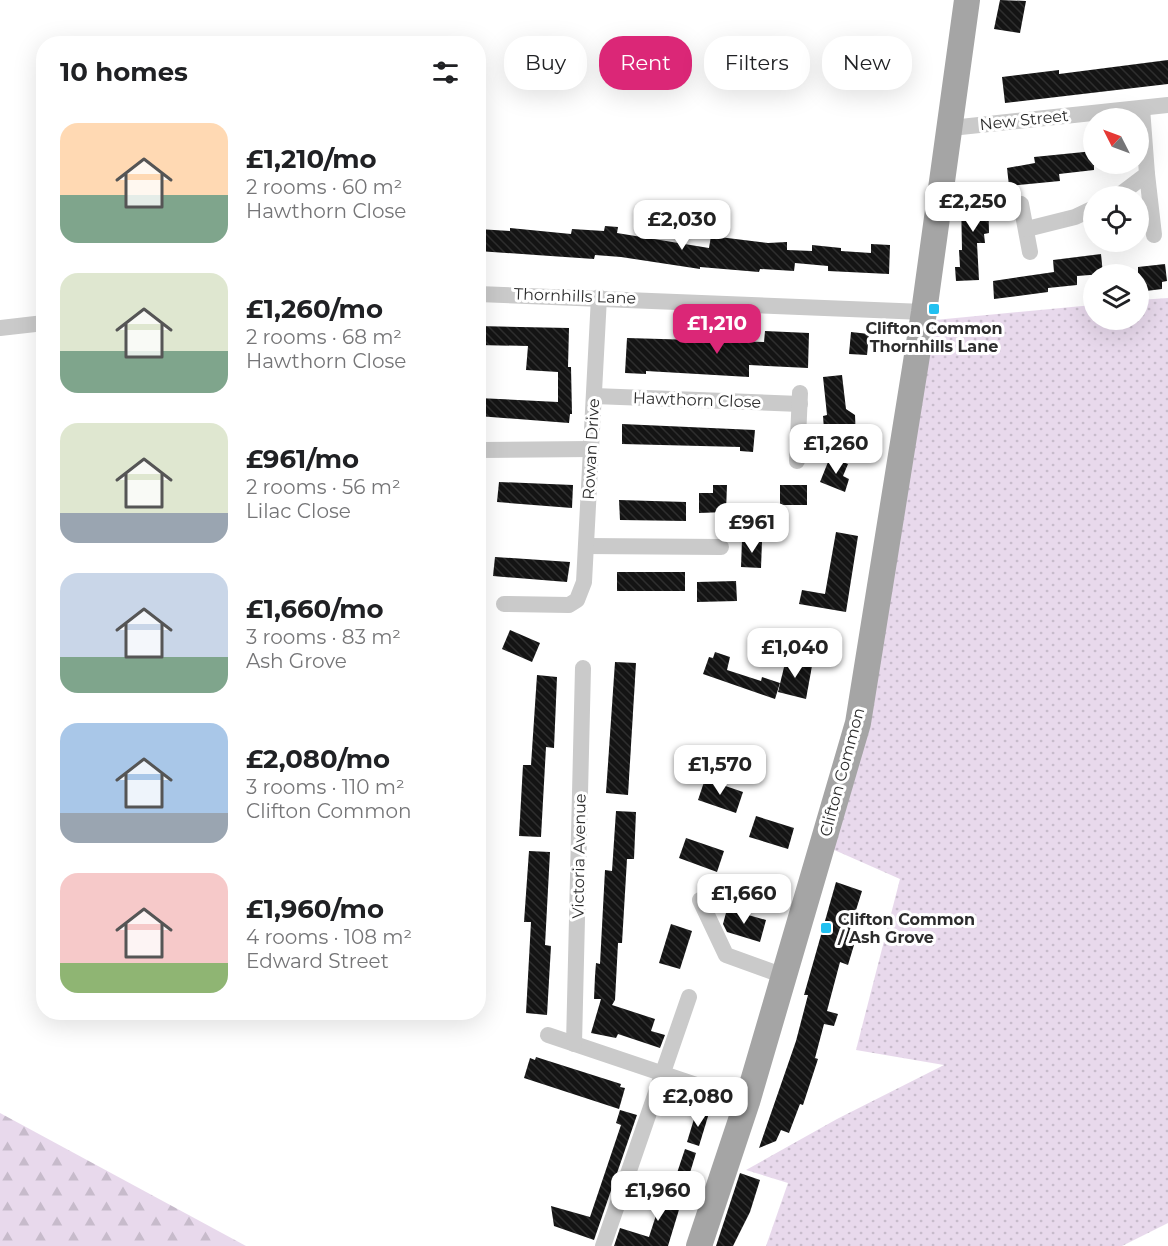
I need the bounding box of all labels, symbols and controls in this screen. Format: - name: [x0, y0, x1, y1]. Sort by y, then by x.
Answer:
- chip: Buy: [504, 36, 587, 90]
- chip: Rent: [599, 36, 692, 90]
- chip: Filters: [704, 36, 810, 90]
- chip: New: [822, 36, 912, 90]
- text: 10 homes: [60, 56, 188, 88]
- icon: filters: [429, 56, 462, 89]
- street label: New Street: [979, 106, 1070, 134]
- north arrow: [1083, 108, 1149, 174]
- map controls: [1083, 108, 1149, 330]
- text: £1,210/mo: [246, 143, 377, 175]
- icon: home: [108, 147, 180, 219]
- text: 2 rooms · 60 m²: [246, 175, 402, 199]
- pin: £2,250: [924, 182, 1022, 233]
- button: locate: [1083, 186, 1149, 252]
- text: £2,250: [939, 189, 1007, 213]
- text: Hawthorn Close: [246, 199, 406, 223]
- pin: £2,030: [633, 200, 731, 251]
- text: £2,030: [648, 207, 716, 231]
- button: layers: [1083, 264, 1149, 330]
- street label: Thornhills Lane: [514, 284, 636, 308]
- text: £1,260/mo: [246, 293, 383, 325]
- icon: home: [108, 297, 180, 369]
- marker: Clifton Common Thornhills Lane: [927, 302, 941, 316]
- pin: £1,210: [668, 304, 766, 355]
- text: £1,210: [687, 311, 747, 335]
- place label: Clifton Common Thornhills Lane: [865, 319, 1003, 356]
- text: 2 rooms · 68 m²: [246, 325, 402, 349]
- text: Hawthorn Close: [246, 349, 406, 373]
- street label: Hawthorn Close: [633, 388, 761, 412]
- street label: Rowan Drive: [579, 398, 603, 500]
- pin: £1,260: [787, 424, 885, 475]
- text: £1,260: [803, 431, 869, 455]
- text: £961/mo: [246, 443, 359, 475]
- icon: home: [108, 447, 180, 519]
- text: 2 rooms · 56 m²: [246, 475, 401, 499]
- text: Lilac Close: [246, 499, 351, 523]
- pin: £961: [716, 503, 788, 554]
- text: £961: [729, 510, 775, 534]
- text: £1,660/mo: [246, 593, 384, 625]
- icon: home: [108, 597, 180, 669]
- text: 3 rooms · 83 m²: [246, 625, 401, 649]
- pin: £1,040: [746, 628, 844, 679]
- text: £1,040: [761, 635, 829, 659]
- text: Ash Grove: [246, 649, 347, 673]
- street label: Clifton Common: [816, 706, 868, 838]
- text: £2,080/mo: [246, 743, 390, 775]
- pin: £1,570: [671, 745, 769, 796]
- icon: home: [108, 747, 180, 819]
- text: £1,570: [688, 752, 752, 776]
- text: 3 rooms · 110 m²: [246, 775, 405, 799]
- street label: Victoria Avenue: [568, 793, 590, 919]
- text: Clifton Common: [246, 799, 412, 823]
- pin: £1,660: [695, 874, 793, 925]
- text: £1,660: [711, 881, 777, 905]
- text: £1,960/mo: [246, 893, 384, 925]
- icon: home: [108, 897, 180, 969]
- place label: Clifton Common / Ash Grove: [837, 910, 975, 947]
- marker: Clifton Common / Ash Grove: [819, 921, 833, 935]
- text: 4 rooms · 108 m²: [246, 925, 412, 949]
- text: Edward Street: [246, 949, 389, 973]
- pin: £2,080: [649, 1077, 747, 1128]
- text: £2,080: [663, 1084, 733, 1108]
- pin: £1,960: [609, 1171, 707, 1222]
- text: £1,960: [625, 1178, 691, 1202]

